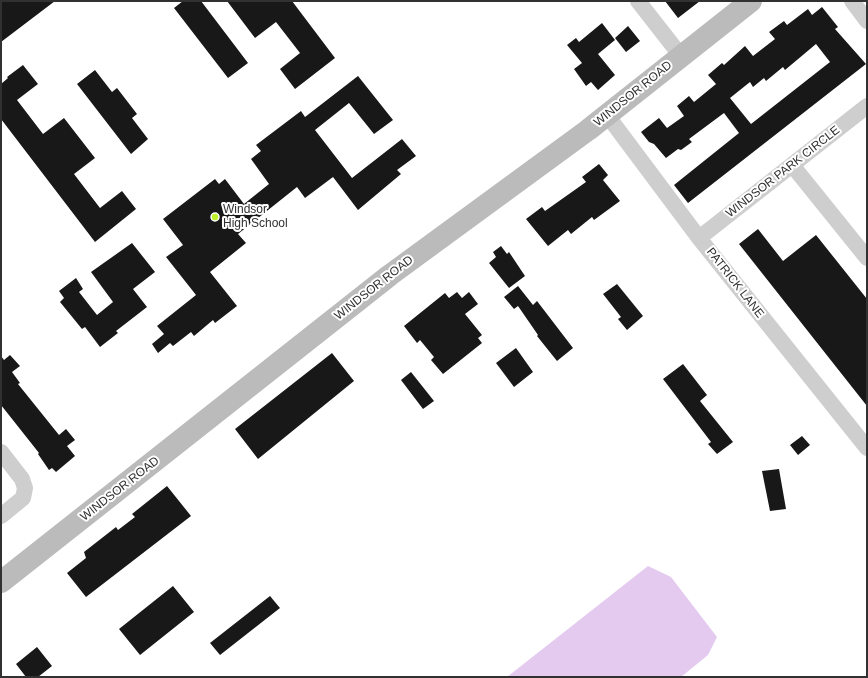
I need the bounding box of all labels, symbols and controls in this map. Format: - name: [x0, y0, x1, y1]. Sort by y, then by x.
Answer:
- street label: WINDSOR ROAD: [591, 58, 675, 130]
- street label: WINDSOR PARK CIRCLE: [723, 123, 843, 221]
- place label: Windsor High School: [223, 203, 288, 231]
- marker: Windsor High School: [210, 212, 220, 222]
- street label: PATRICK LANE: [703, 245, 767, 321]
- street label: WINDSOR ROAD: [332, 253, 416, 323]
- street label: WINDSOR ROAD: [78, 454, 162, 524]

